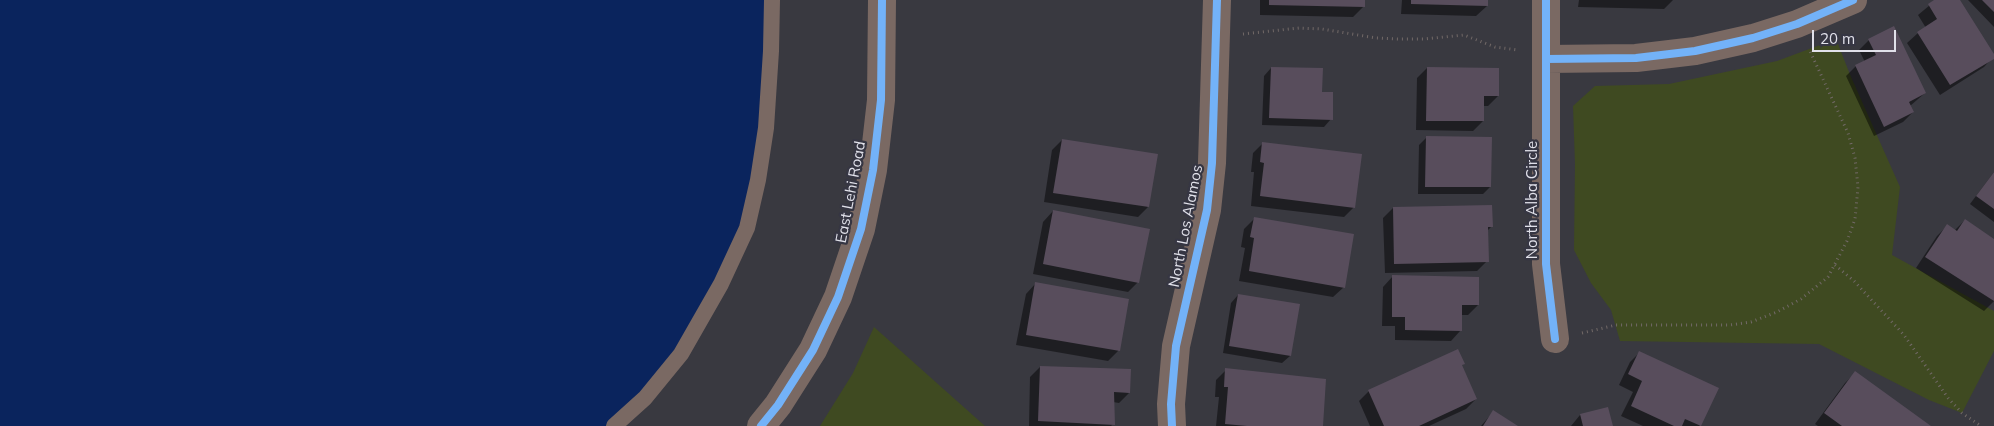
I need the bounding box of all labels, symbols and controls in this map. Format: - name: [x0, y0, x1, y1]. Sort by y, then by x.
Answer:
- scale bar: [1814, 20, 1898, 52]
- text: 20 m: [1820, 29, 1855, 48]
- street label: East Lehi Road: [832, 139, 870, 245]
- street label: North Alba Circle: [1523, 141, 1541, 259]
- street label: North Los Alamos: [1165, 163, 1207, 289]

